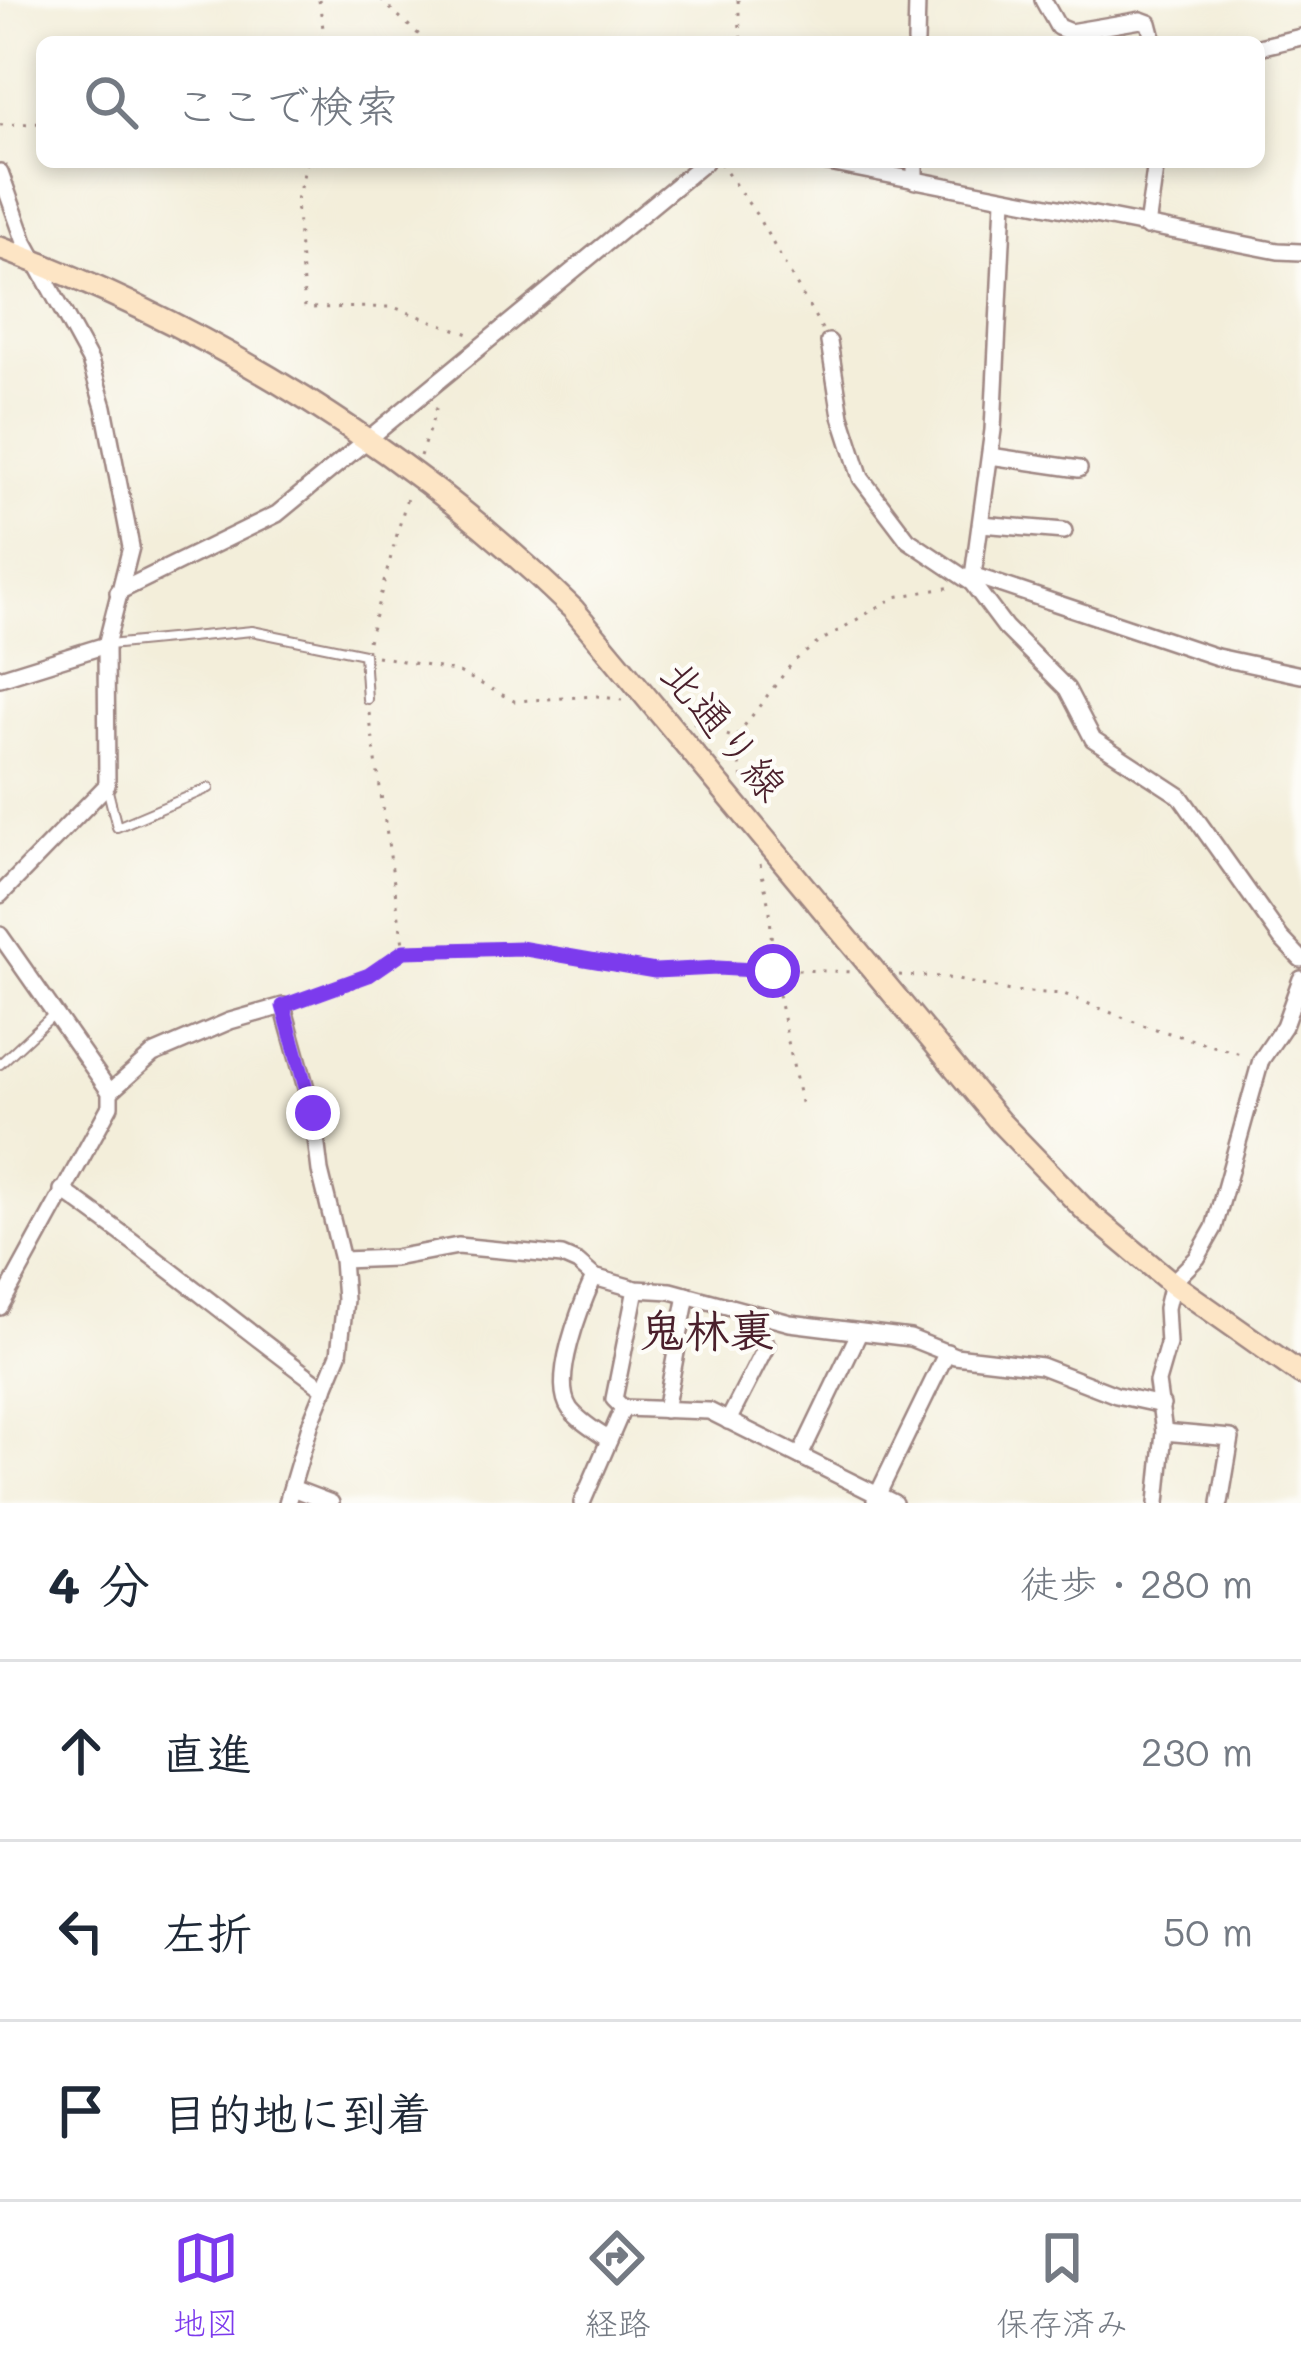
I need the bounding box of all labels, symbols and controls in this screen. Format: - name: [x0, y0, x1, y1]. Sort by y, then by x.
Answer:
- search box: [36, 36, 1265, 168]
- icon: search: [78, 69, 144, 135]
- text: ここで検索: [174, 75, 399, 133]
- street label: 北通り線: [650, 647, 800, 811]
- route start: [746, 944, 800, 998]
- route end: [286, 1086, 340, 1140]
- district label: 鬼林裏: [639, 1300, 775, 1358]
- text: 4 分: [48, 1549, 150, 1616]
- text: 徒歩 · 280 m: [1020, 1557, 1253, 1608]
- icon: ahead: [48, 1718, 114, 1784]
- text: 直進: [162, 1723, 252, 1781]
- text: 230 m: [1141, 1725, 1253, 1776]
- icon: left: [48, 1898, 114, 1964]
- text: 左折: [162, 1903, 252, 1961]
- text: 50 m: [1163, 1905, 1253, 1956]
- icon: arrive: [48, 2078, 114, 2144]
- text: 目的地に到着: [162, 2083, 432, 2141]
- tab: 地図: [173, 2225, 239, 2345]
- tab: 経路: [584, 2225, 650, 2345]
- tab: 保存済み: [996, 2225, 1128, 2345]

